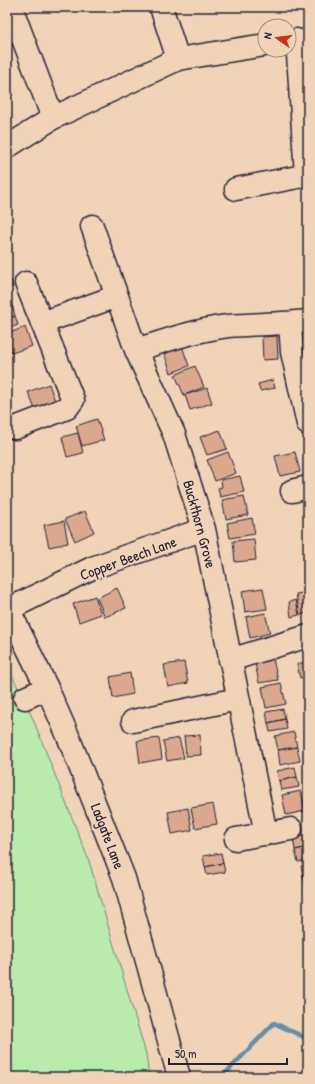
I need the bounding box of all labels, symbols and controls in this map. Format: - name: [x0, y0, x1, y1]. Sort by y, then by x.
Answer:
- north arrow: [257, 18, 297, 58]
- text: N: [260, 31, 275, 40]
- street label: Buckthorn Grove: [178, 478, 222, 570]
- street label: Copper Beech Lane: [77, 531, 179, 585]
- street label: Ladgate Lane: [86, 800, 130, 872]
- scale bar: [169, 1040, 287, 1066]
- text: 50 m: [175, 1045, 196, 1062]

